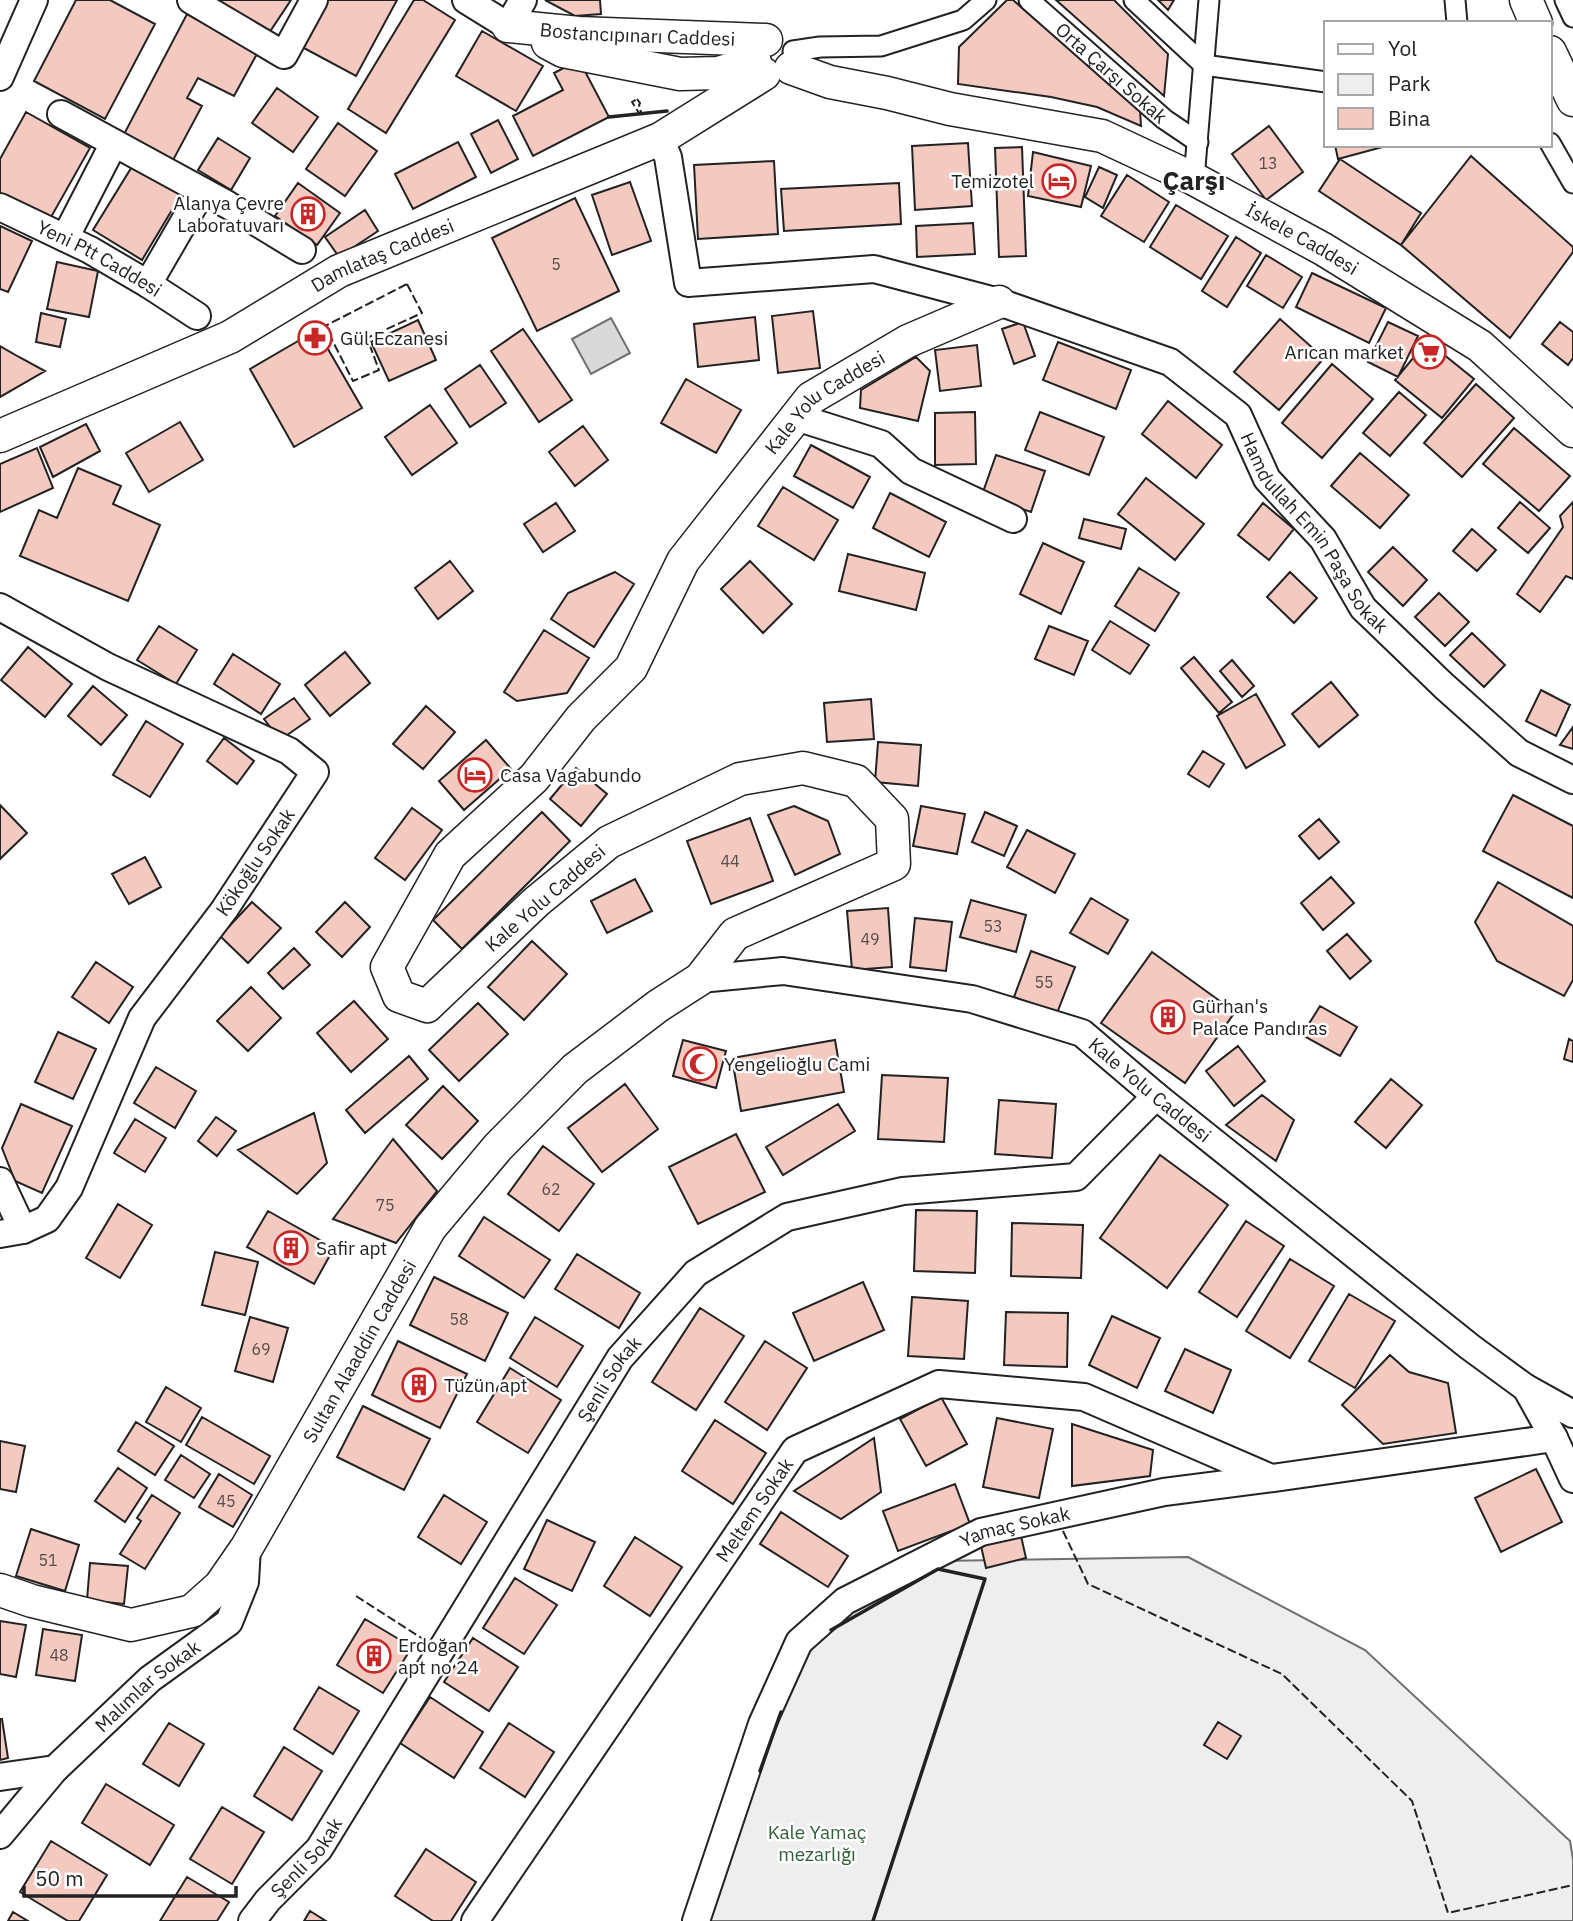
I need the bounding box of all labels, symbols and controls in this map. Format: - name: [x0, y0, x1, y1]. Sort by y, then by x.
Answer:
- street label: Bostancıpınarı Caddesi: [539, 17, 736, 51]
- street label: Orta Çarşı Sokak: [1051, 17, 1172, 128]
- legend: [1324, 21, 1552, 147]
- text: Yol: [1388, 34, 1417, 62]
- text: Park: [1388, 69, 1431, 97]
- text: Bina: [1388, 104, 1430, 132]
- house number: 13: [1258, 153, 1278, 173]
- hotel icon: Temizotel: [1040, 162, 1078, 200]
- district label: Çarşı: [1163, 163, 1225, 197]
- place label: Temizotel: [951, 169, 1034, 193]
- place label: Alanya Çevre Laboratuvarı: [173, 191, 284, 237]
- building icon: Alanya Çevre Laboratuvarı: [289, 195, 327, 233]
- street label: İskele Caddesi: [1242, 197, 1363, 280]
- street label: Damlataş Caddesi: [306, 213, 457, 297]
- street label: Yeni Ptt Caddesi: [33, 215, 167, 302]
- house number: 5: [551, 254, 561, 274]
- pharmacy icon: Gül Eczanesi: [296, 319, 334, 357]
- place label: Gül Eczanesi: [340, 326, 448, 350]
- supermarket icon: Arıcan market: [1410, 333, 1448, 371]
- place label: Arıcan market: [1285, 340, 1404, 364]
- street label: Kale Yolu Caddesi: [759, 345, 889, 459]
- street label: Hamdullah Emin Paşa Sokak: [1235, 428, 1393, 638]
- hotel icon: Casa Vagabundo: [456, 756, 494, 794]
- place label: Casa Vagabundo: [500, 763, 641, 787]
- street label: Kökoğlu Sokak: [210, 804, 300, 920]
- street label: Kale Yolu Caddesi: [480, 839, 610, 957]
- house number: 44: [720, 851, 740, 871]
- house number: 53: [983, 916, 1003, 936]
- house number: 49: [860, 929, 880, 949]
- house number: 55: [1034, 972, 1054, 992]
- place label: Gürhan's Palace Pandıras: [1192, 994, 1327, 1040]
- building icon: Gürhan's Palace Pandıras: [1149, 998, 1187, 1036]
- street label: Kale Yolu Caddesi: [1084, 1032, 1216, 1147]
- mosque icon: Yengelioğlu Cami: [681, 1045, 719, 1083]
- place label: Yengelioğlu Cami: [724, 1052, 870, 1076]
- house number: 62: [541, 1179, 561, 1199]
- house number: 75: [375, 1195, 395, 1215]
- building icon: Safir apt: [272, 1229, 310, 1267]
- place label: Safir apt: [316, 1236, 387, 1260]
- street label: Sultan Alaaddin Caddesi: [297, 1255, 421, 1447]
- house number: 58: [449, 1309, 469, 1329]
- street label: Şenli Sokak: [572, 1331, 646, 1426]
- house number: 69: [251, 1339, 271, 1359]
- building icon: Tüzün apt: [400, 1366, 438, 1404]
- place label: Tüzün apt: [444, 1373, 527, 1397]
- street label: Meltem Sokak: [710, 1453, 798, 1567]
- house number: 45: [216, 1491, 236, 1511]
- street label: Yamaç Sokak: [956, 1501, 1072, 1553]
- house number: 51: [38, 1550, 58, 1570]
- place label: Erdoğan apt no 24: [398, 1633, 479, 1679]
- street label: Malımlar Sokak: [90, 1635, 205, 1737]
- building icon: Erdoğan apt no 24: [355, 1637, 393, 1675]
- house number: 48: [49, 1645, 69, 1665]
- street label: Şenli Sokak: [265, 1813, 347, 1903]
- park label: Kale Yamaç mezarlığı: [768, 1820, 867, 1866]
- scale bar: [24, 1854, 236, 1898]
- text: 50 m: [35, 1864, 84, 1892]

